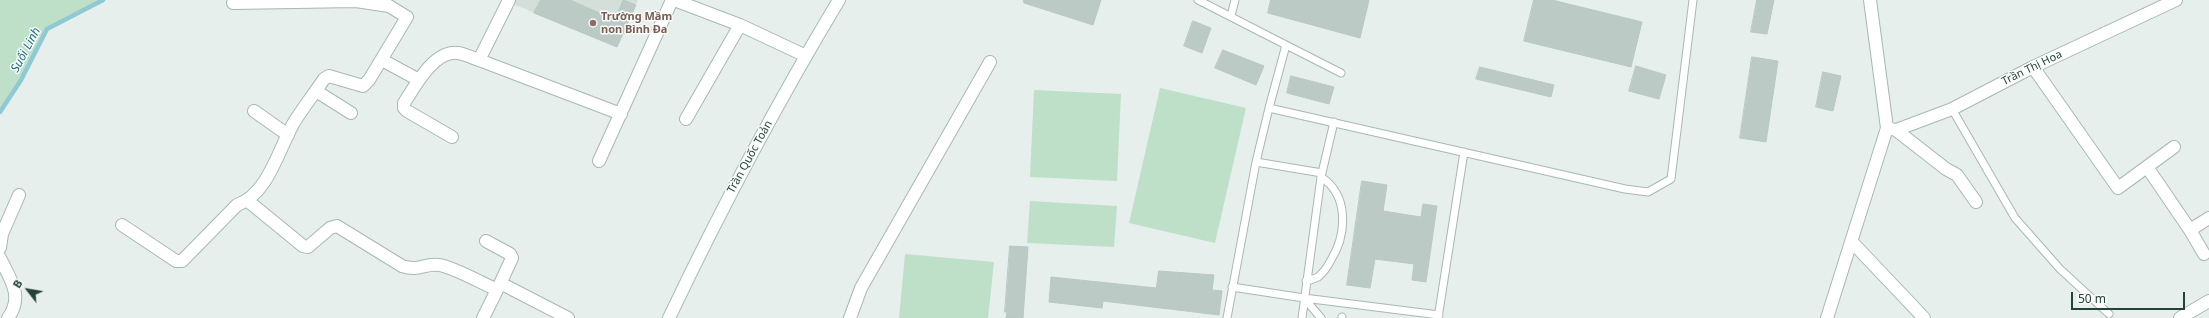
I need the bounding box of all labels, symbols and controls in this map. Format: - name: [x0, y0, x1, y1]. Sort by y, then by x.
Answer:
- place label: Trường Mầm non Bình Đa: [601, 10, 672, 36]
- marker: Trường Mầm non Bình Đa: [588, 18, 598, 28]
- water label: Suối Linh: [8, 25, 44, 75]
- street label: Trần Thị Hoa: [2000, 48, 2064, 88]
- street label: Trần Quốc Toản: [725, 118, 775, 196]
- north arrow: [8, 270, 48, 310]
- text: B: [9, 277, 26, 291]
- scale bar: [2073, 284, 2187, 310]
- text: 50 m: [2078, 290, 2106, 307]

